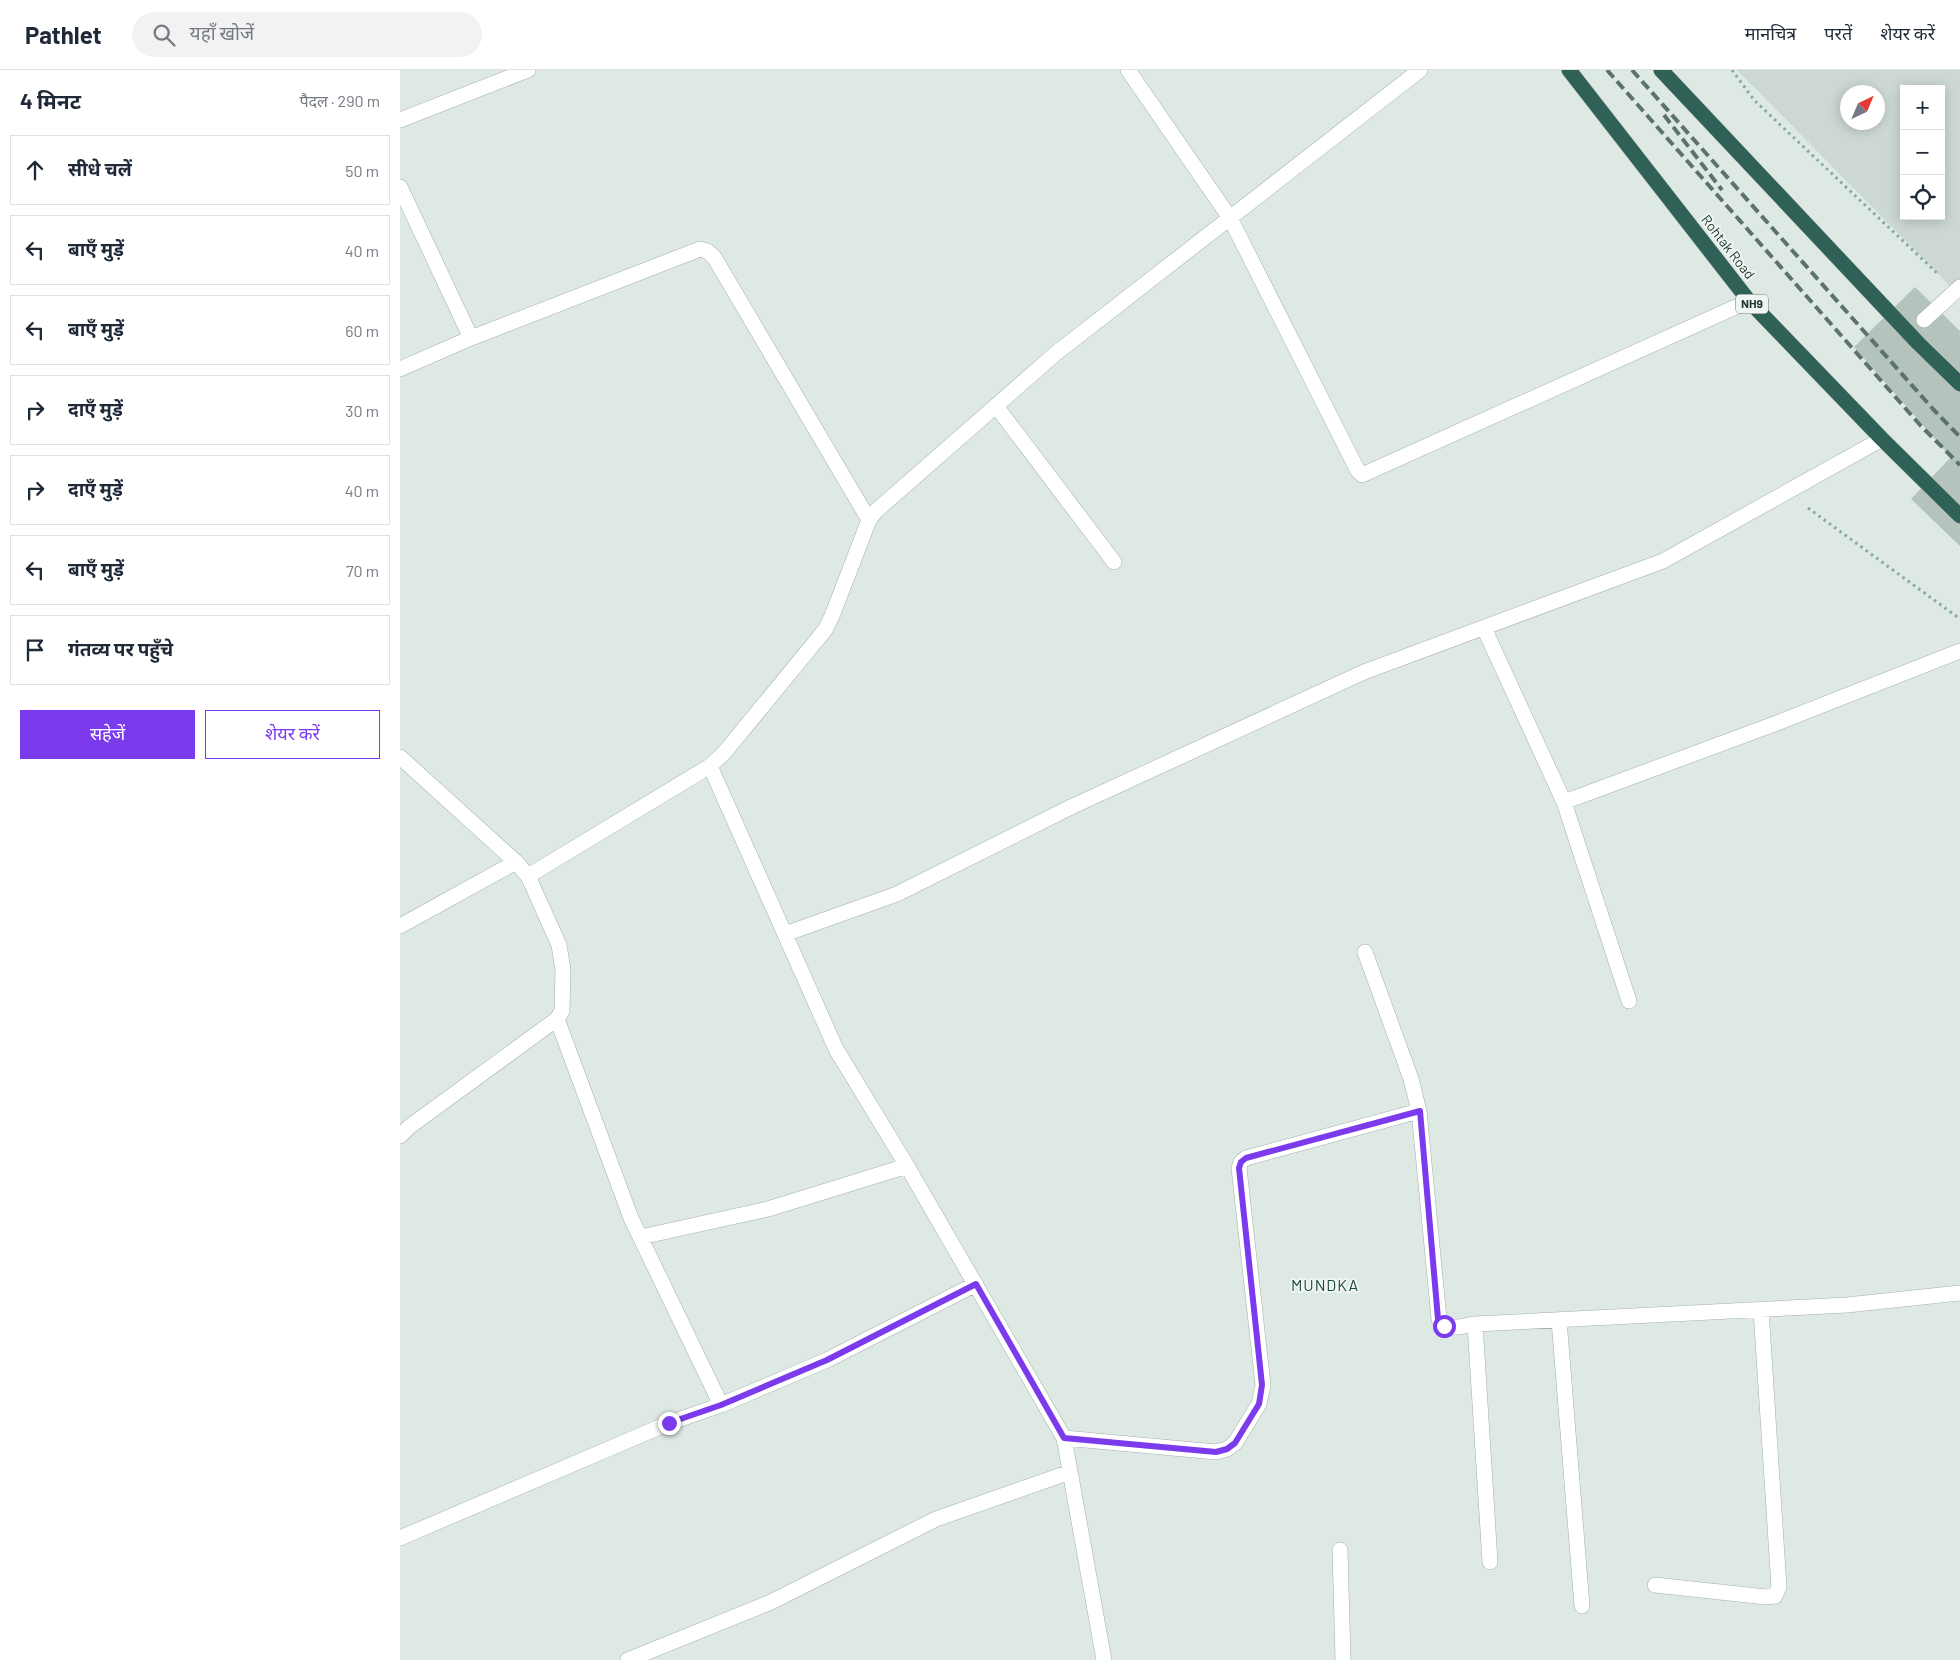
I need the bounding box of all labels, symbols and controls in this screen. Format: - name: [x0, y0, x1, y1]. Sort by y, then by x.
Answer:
- search box: [132, 12, 482, 57]
- text: Pathlet: [25, 20, 102, 49]
- icon: search: [150, 21, 178, 49]
- text: यहाँ खोजें: [190, 21, 254, 44]
- text: मानचित्र: [1745, 22, 1796, 44]
- text: परतें: [1824, 22, 1852, 44]
- text: शेयर करें: [1880, 22, 1935, 44]
- north arrow: [1840, 85, 1885, 130]
- map controls: [1900, 85, 1945, 220]
- button: +: [1900, 85, 1945, 130]
- text: 4 मिनट: [20, 88, 81, 113]
- text: पैदल · 290 m: [299, 91, 380, 110]
- button: −: [1900, 130, 1945, 175]
- icon: ahead: [21, 156, 49, 184]
- text: सीधे चलें: [68, 157, 132, 180]
- text: 50 m: [345, 161, 379, 180]
- button: locate: [1900, 175, 1945, 220]
- street label: Rohtak Road: [1698, 211, 1759, 282]
- icon: left: [21, 236, 49, 264]
- text: बाएँ मुड़ें: [68, 237, 124, 260]
- text: 40 m: [345, 241, 379, 260]
- road number: NH9: [1736, 294, 1768, 313]
- icon: left: [21, 316, 49, 344]
- text: बाएँ मुड़ें: [68, 317, 124, 340]
- text: 60 m: [345, 321, 379, 340]
- icon: right: [21, 396, 49, 424]
- text: दाएँ मुड़ें: [68, 397, 123, 420]
- text: 30 m: [345, 401, 379, 420]
- icon: right: [21, 476, 49, 504]
- text: दाएँ मुड़ें: [68, 477, 123, 500]
- text: 40 m: [345, 481, 379, 500]
- icon: left: [21, 556, 49, 584]
- text: बाएँ मुड़ें: [68, 557, 124, 580]
- text: 70 m: [346, 561, 379, 580]
- icon: arrive: [21, 636, 49, 664]
- text: गंतव्य पर पहुँचे: [68, 637, 173, 660]
- button: सहेजें: [20, 710, 195, 759]
- button: शेयर करें: [205, 710, 380, 759]
- district label: MUNDKA: [1291, 1275, 1359, 1294]
- route start: [1433, 1315, 1456, 1338]
- route end: [658, 1412, 681, 1435]

